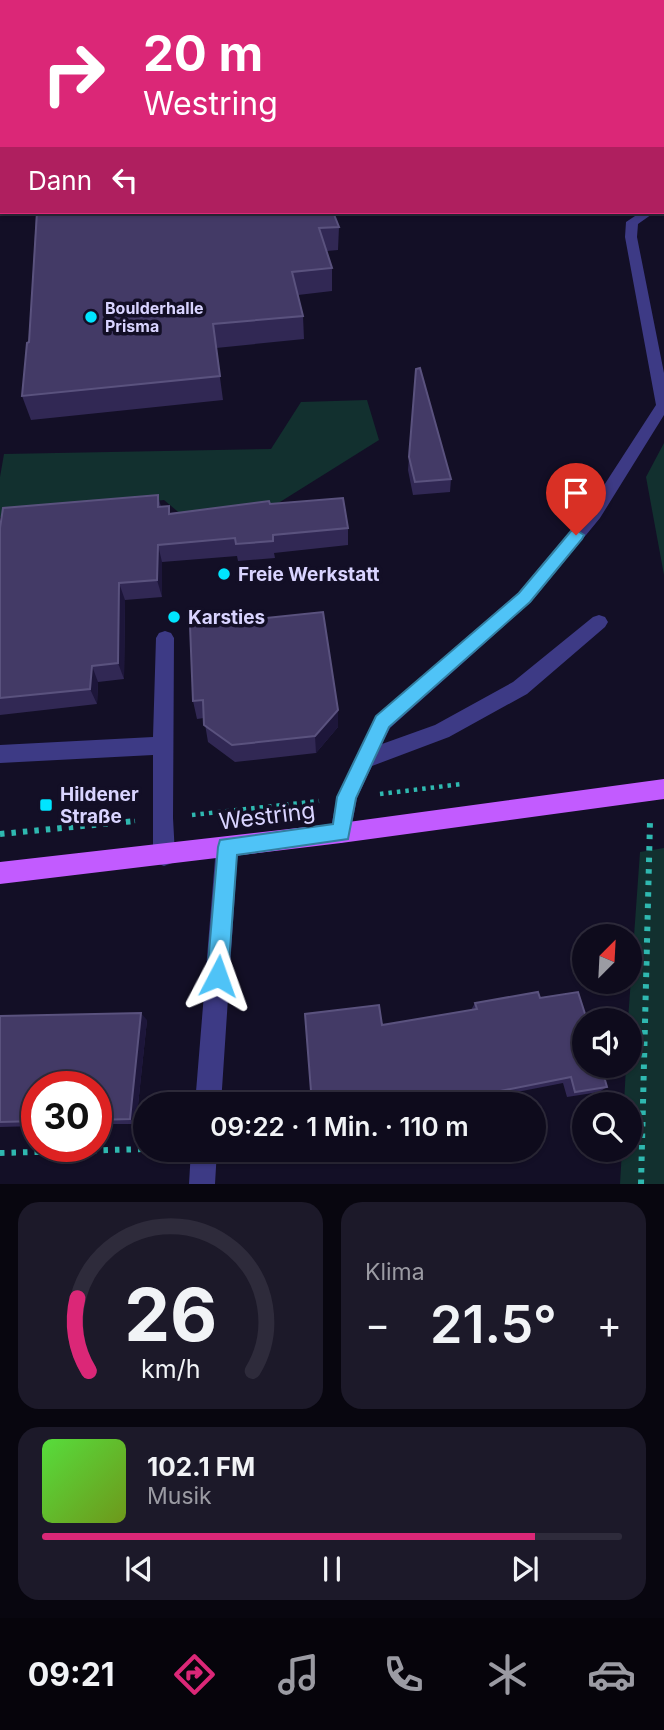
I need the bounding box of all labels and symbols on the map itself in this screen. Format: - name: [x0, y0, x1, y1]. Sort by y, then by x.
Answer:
- place label: Boulderhalle Prisma: [105, 298, 204, 336]
- marker: Boulderhalle Prisma: [83, 309, 99, 325]
- pin: [546, 463, 606, 535]
- place label: Freie Werkstatt: [238, 563, 379, 586]
- marker: Freie Werkstatt: [216, 566, 232, 582]
- place label: Karsties: [188, 606, 265, 629]
- marker: Karsties: [166, 609, 182, 625]
- place label: Hildener Straße: [60, 783, 139, 828]
- street label: Westring: [217, 796, 317, 836]
- marker: Hildener Straße: [38, 797, 54, 813]
- north arrow: [572, 924, 642, 994]
- position arrow: [181, 939, 255, 1013]
- speed limit sign: 30: [21, 1071, 112, 1162]

